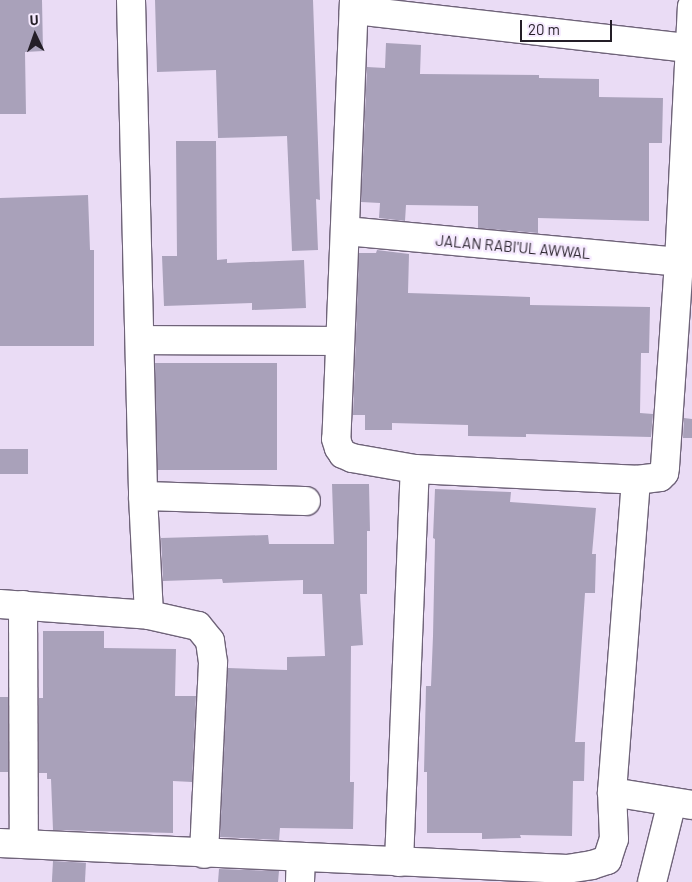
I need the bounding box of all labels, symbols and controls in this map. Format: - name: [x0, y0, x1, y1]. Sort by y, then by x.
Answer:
- north arrow: [10, 10, 60, 60]
- scale bar: [522, 10, 614, 42]
- text: U: [29, 11, 39, 28]
- text: 20 m: [528, 20, 560, 38]
- street label: JALAN RABI'UL AWWAL: [435, 231, 591, 263]

